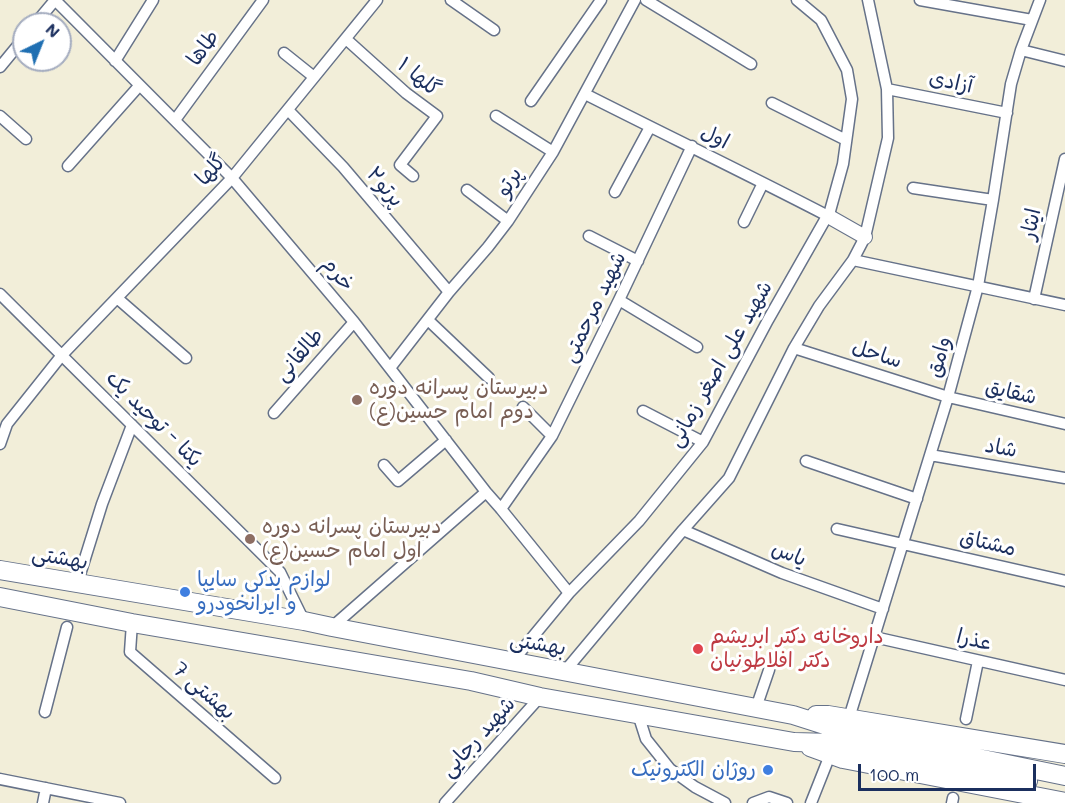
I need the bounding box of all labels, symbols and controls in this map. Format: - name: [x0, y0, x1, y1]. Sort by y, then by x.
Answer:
- north arrow: [12, 12, 72, 72]
- text: N: [42, 18, 65, 42]
- street label: طاها: [182, 25, 224, 71]
- street label: گلها ۱: [392, 52, 446, 102]
- street label: آزادی: [927, 65, 975, 99]
- street label: اول: [696, 119, 734, 155]
- street label: گلها: [190, 149, 232, 191]
- street label: پرتو۲: [361, 162, 409, 212]
- street label: پرتو: [490, 162, 528, 202]
- street label: ایثار: [1015, 206, 1047, 242]
- street label: شهید مرحمتی: [556, 247, 632, 367]
- street label: خرم: [316, 252, 360, 296]
- street label: شهید علی اصغر زمانی: [662, 276, 778, 452]
- street label: طالقانی: [269, 323, 329, 387]
- street label: ساحل: [849, 334, 905, 374]
- street label: وامق: [921, 334, 957, 380]
- street label: یکتا - توحید یک: [101, 366, 207, 472]
- street label: شقایق: [983, 374, 1039, 410]
- place label: دبیرستان پسرانه دوره دوم امام حسین(ع): [369, 375, 548, 425]
- marker: دبیرستان پسرانه دوره دوم امام حسین(ع): [350, 393, 364, 407]
- street label: شاد: [983, 433, 1019, 463]
- place label: دبیرستان پسرانه دوره اول امام حسین(ع): [262, 514, 441, 564]
- street label: مشتاق: [957, 524, 1019, 562]
- marker: دبیرستان پسرانه دوره اول امام حسین(ع): [243, 532, 257, 546]
- street label: یاس: [768, 536, 810, 572]
- street label: بهشتی: [30, 541, 90, 575]
- place label: لوازم یدکی سایپا و ایرانخودرو: [197, 567, 330, 617]
- marker: لوازم یدکی سایپا و ایرانخودرو: [178, 585, 192, 599]
- place label: داروخانه دکتر ابریشم دکتر افلاطونیان: [710, 624, 884, 674]
- street label: عذرا: [954, 624, 994, 656]
- street label: بهشتی: [508, 627, 568, 661]
- marker: داروخانه دکتر ابریشم دکتر افلاطونیان: [691, 642, 705, 656]
- street label: بهشتی 7: [167, 657, 241, 725]
- street label: شهید رجایی: [435, 692, 521, 782]
- scale bar: [861, 752, 1040, 790]
- place label: روژان الکترونیک: [631, 757, 756, 783]
- text: 100 m: [869, 762, 919, 786]
- marker: روژان الکترونیک: [761, 763, 775, 777]

